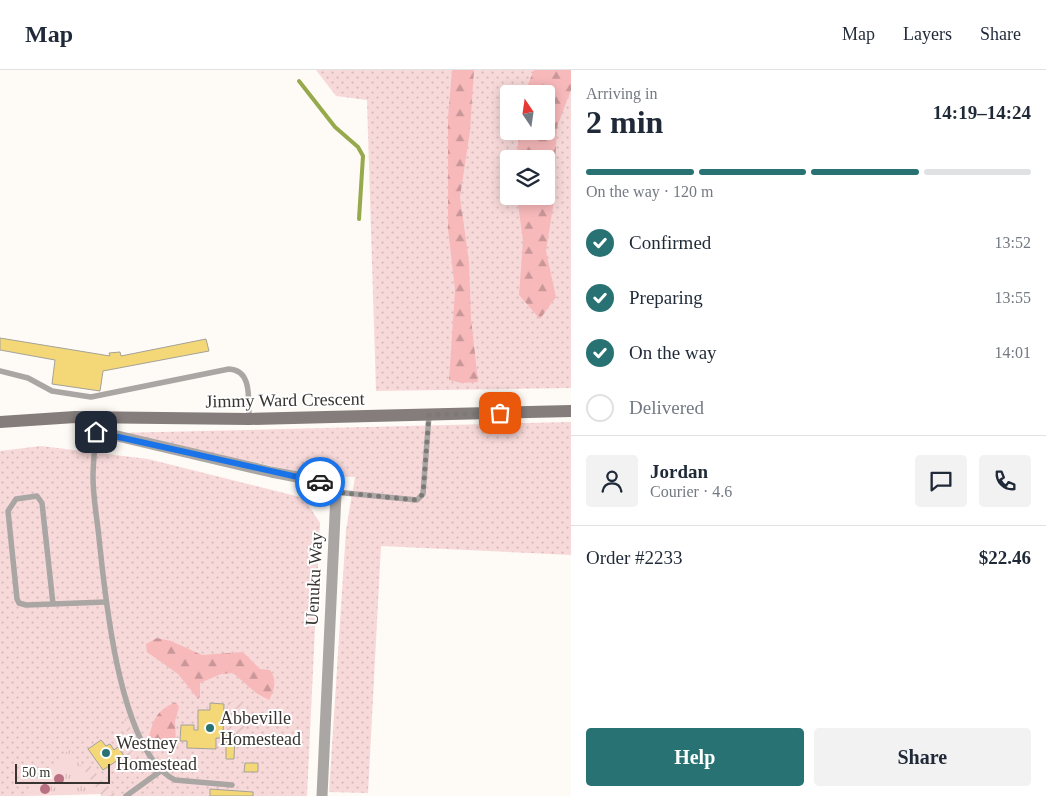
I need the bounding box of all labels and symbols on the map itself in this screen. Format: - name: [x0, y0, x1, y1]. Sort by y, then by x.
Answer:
- north arrow: [500, 85, 555, 140]
- street label: Jimmy Ward Crescent: [205, 389, 365, 411]
- pin: [479, 392, 521, 434]
- pin: [75, 411, 117, 453]
- courier: [295, 457, 345, 507]
- street label: Uenuku Way: [302, 532, 326, 626]
- place label: Abbeville Homestead: [220, 708, 301, 749]
- marker: Abbeville Homestead: [204, 722, 216, 734]
- place label: Westney Homestead: [116, 733, 197, 774]
- marker: Westney Homestead: [100, 747, 112, 759]
- scale bar: [15, 761, 110, 784]

